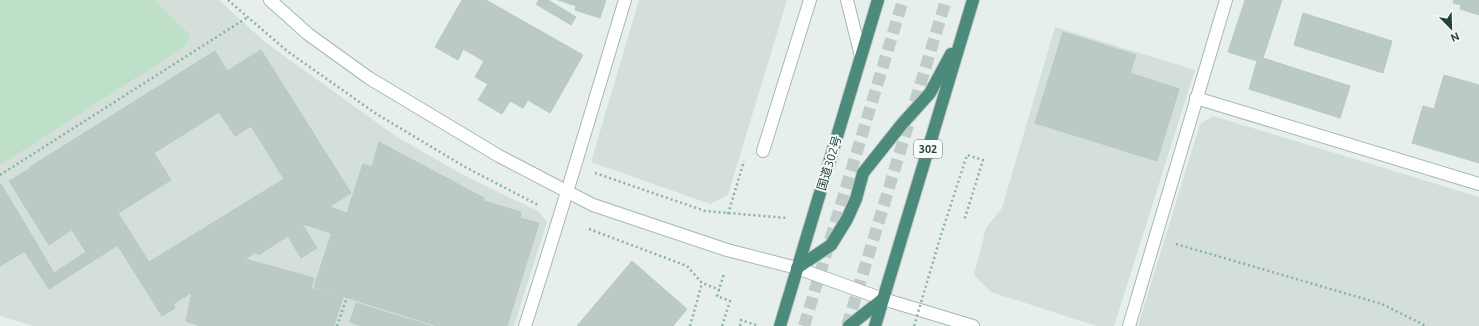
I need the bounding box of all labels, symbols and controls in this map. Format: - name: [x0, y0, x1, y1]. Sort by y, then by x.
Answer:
- north arrow: [1431, 8, 1471, 48]
- text: N: [1449, 30, 1461, 44]
- street label: 国道302号: [815, 134, 843, 192]
- road number: 302: [914, 140, 942, 158]

